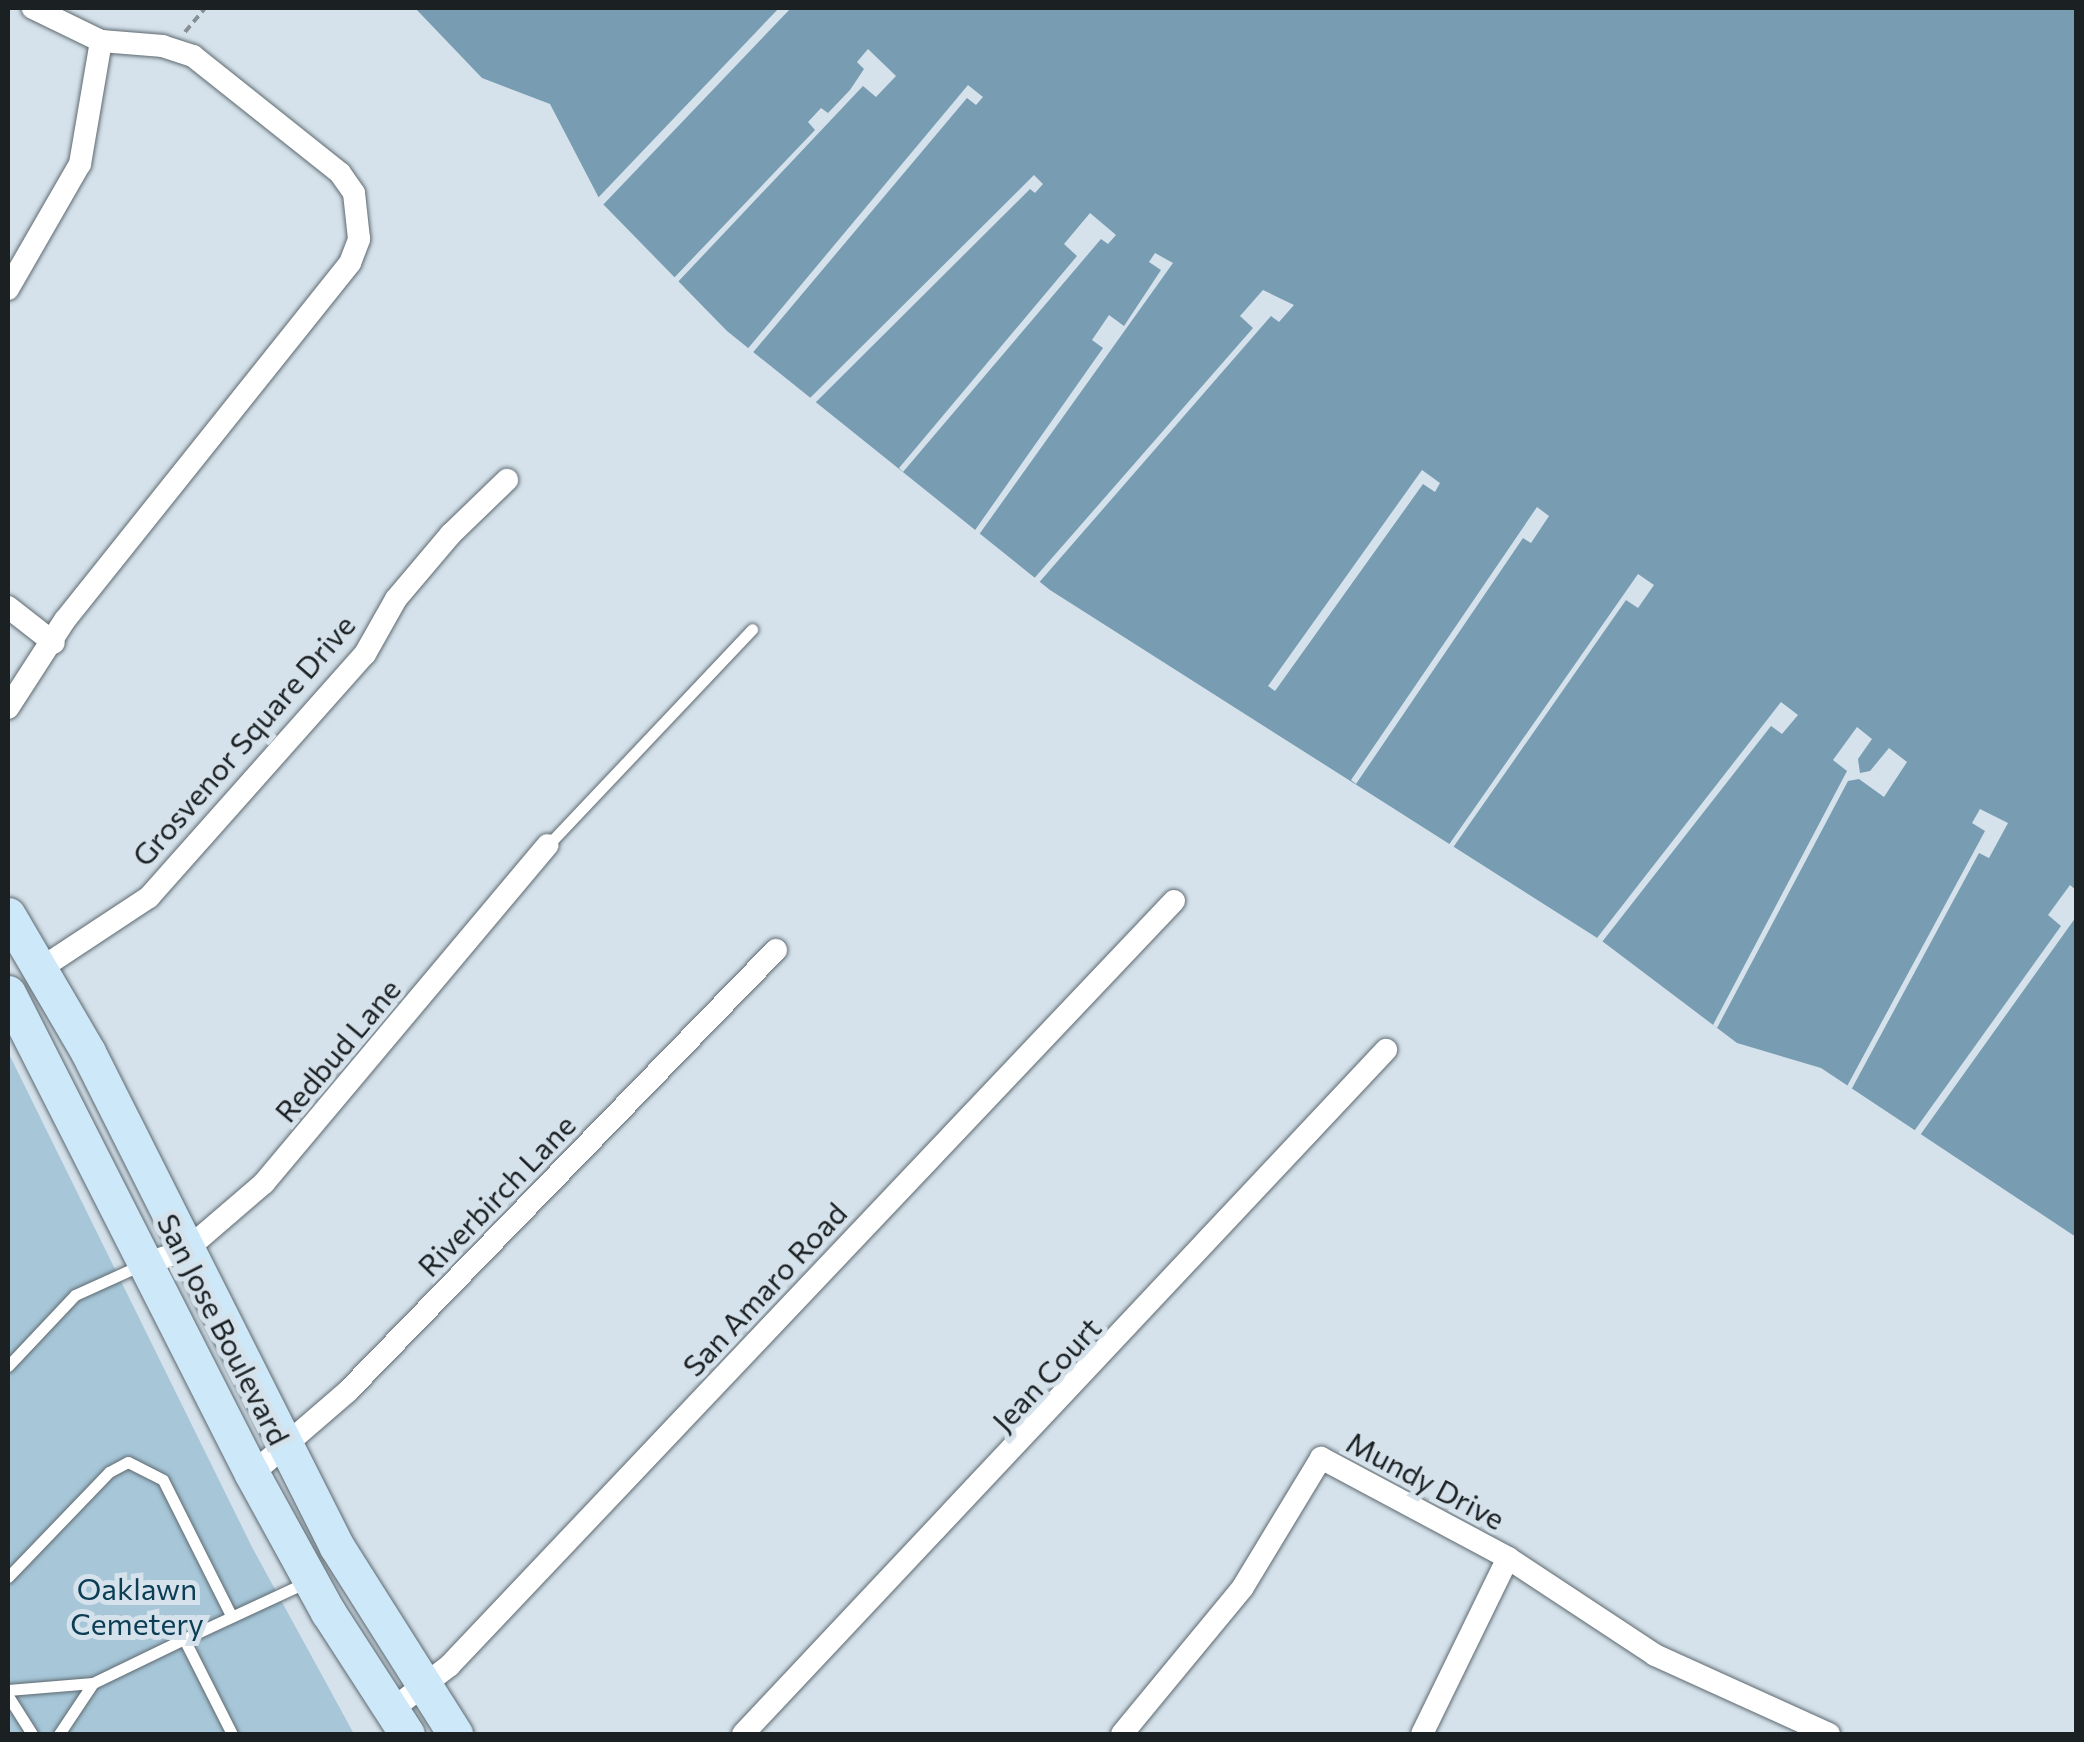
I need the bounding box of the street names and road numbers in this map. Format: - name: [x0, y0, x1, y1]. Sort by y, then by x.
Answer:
- street label: Grosvenor Square Drive: [124, 607, 362, 873]
- street label: Redbud Lane: [267, 971, 407, 1129]
- street label: Riverbirch Lane: [410, 1107, 582, 1283]
- street label: San Amaro Road: [674, 1195, 854, 1383]
- street label: San Jose Boulevard: [150, 1207, 298, 1451]
- street label: Jean Court: [984, 1310, 1108, 1438]
- street label: Mundy Drive: [1341, 1423, 1511, 1537]

